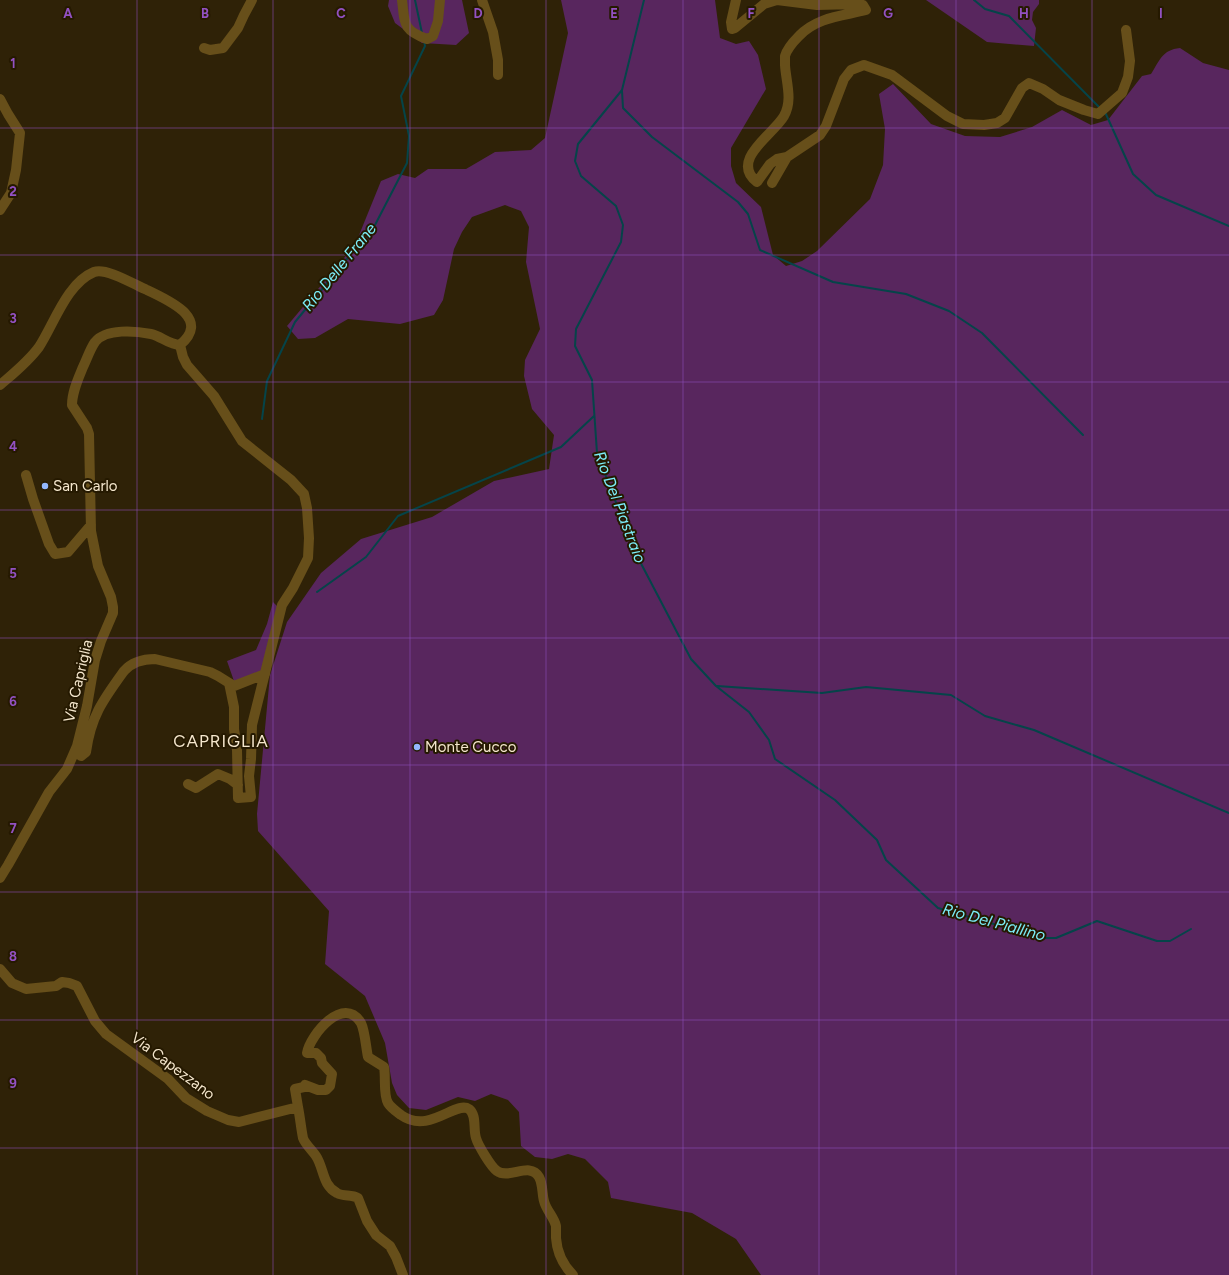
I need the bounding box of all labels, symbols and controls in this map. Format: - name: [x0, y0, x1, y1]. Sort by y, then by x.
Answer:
- text: A: [63, 6, 73, 21]
- text: B: [201, 6, 209, 21]
- text: C: [336, 6, 346, 21]
- text: D: [473, 6, 483, 21]
- text: E: [610, 6, 618, 21]
- text: F: [747, 6, 755, 21]
- text: G: [883, 6, 893, 21]
- text: H: [1019, 6, 1029, 21]
- text: I: [1159, 6, 1163, 21]
- text: 1: [10, 56, 16, 71]
- text: 2: [9, 184, 17, 199]
- water label: Rio Delle Frane: [298, 219, 380, 315]
- text: 3: [9, 311, 17, 326]
- text: 4: [9, 439, 17, 454]
- water label: Rio Del Piastraio: [590, 448, 650, 566]
- place label: San Carlo: [53, 477, 118, 495]
- marker: San Carlo: [40, 481, 50, 491]
- text: 5: [9, 566, 17, 581]
- street label: Via Capriglia: [60, 638, 96, 724]
- text: 6: [9, 694, 17, 709]
- district label: CAPRIGLIA: [173, 731, 269, 751]
- place label: Monte Cucco: [425, 738, 517, 756]
- marker: Monte Cucco: [412, 742, 422, 752]
- text: 7: [9, 821, 17, 836]
- water label: Rio Del Piallino: [940, 899, 1048, 945]
- text: 8: [9, 949, 17, 964]
- street label: Via Capezzano: [128, 1029, 219, 1104]
- text: 9: [9, 1076, 17, 1091]

